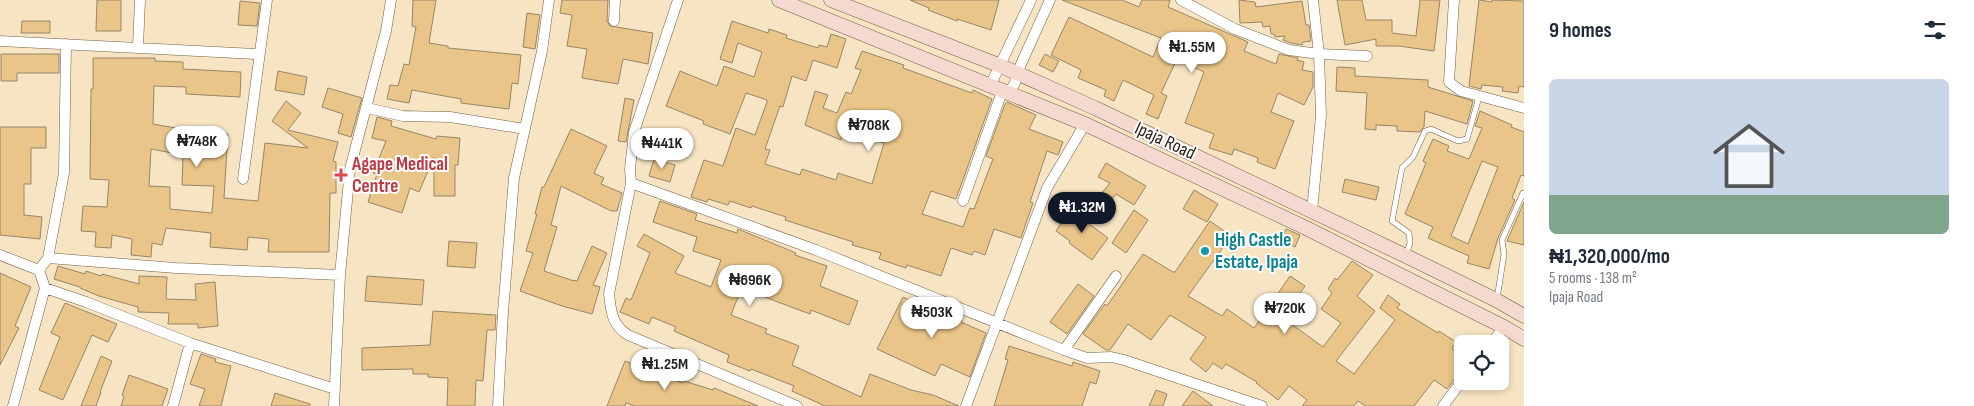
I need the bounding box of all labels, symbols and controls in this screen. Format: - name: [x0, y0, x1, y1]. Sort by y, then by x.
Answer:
- icon: filters: [1921, 16, 1949, 44]
- text: 9 homes: [1549, 18, 1612, 43]
- pin: ₦1.55M: [1151, 32, 1233, 74]
- text: ₦1.55M: [1169, 38, 1215, 57]
- pin: ₦708K: [834, 110, 904, 152]
- icon: home: [1704, 111, 1794, 201]
- text: ₦708K: [848, 116, 890, 135]
- street label: Ipaja Road: [1131, 117, 1199, 165]
- pin: ₦748K: [162, 126, 232, 168]
- pin: ₦441K: [627, 128, 697, 170]
- text: ₦748K: [177, 132, 217, 151]
- text: ₦441K: [642, 134, 682, 153]
- place label: Agape Medical Centre: [351, 153, 448, 198]
- marker: Agape Medical Centre: [334, 168, 348, 182]
- pin: ₦1.32M: [1041, 192, 1123, 234]
- text: ₦1.32M: [1059, 198, 1105, 217]
- place label: High Castle Estate, Ipaja: [1215, 229, 1298, 274]
- text: ₦1,320,000/mo: [1549, 244, 1670, 269]
- marker: High Castle Estate, Ipaja: [1199, 245, 1211, 257]
- pin: ₦696K: [715, 264, 785, 307]
- text: 5 rooms · 138 m²: [1549, 269, 1637, 288]
- text: ₦696K: [729, 271, 771, 290]
- text: Ipaja Road: [1549, 288, 1603, 307]
- pin: ₦720K: [1250, 292, 1320, 335]
- pin: ₦503K: [897, 296, 967, 339]
- text: ₦720K: [1264, 299, 1306, 318]
- text: ₦503K: [911, 303, 953, 322]
- map controls: [1454, 335, 1509, 390]
- button: locate: [1454, 335, 1509, 390]
- pin: ₦1.25M: [624, 348, 706, 391]
- text: ₦1.25M: [642, 355, 688, 374]

